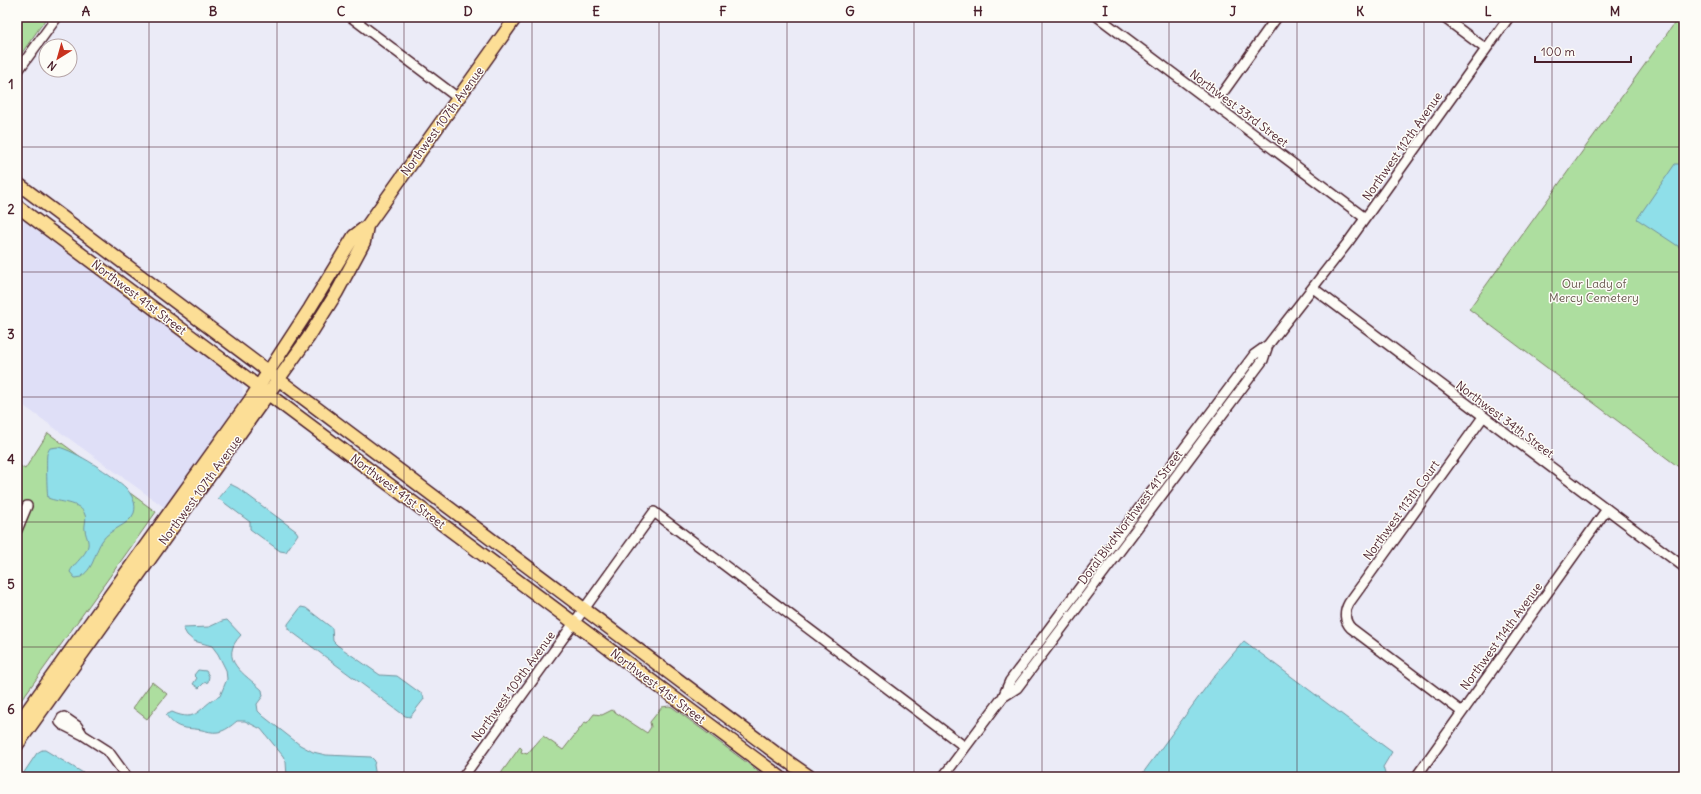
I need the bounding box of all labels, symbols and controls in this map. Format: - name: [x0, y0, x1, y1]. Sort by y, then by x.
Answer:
- text: A: [82, 3, 91, 20]
- text: B: [209, 3, 218, 20]
- text: C: [337, 3, 346, 20]
- text: D: [463, 3, 473, 20]
- text: E: [592, 3, 600, 20]
- text: F: [719, 3, 727, 20]
- text: G: [845, 3, 855, 20]
- text: H: [973, 3, 983, 20]
- text: I: [1102, 3, 1108, 20]
- text: J: [1230, 3, 1237, 20]
- text: K: [1356, 3, 1365, 20]
- text: L: [1484, 3, 1492, 20]
- text: M: [1610, 3, 1620, 20]
- north arrow: [38, 38, 78, 78]
- scale bar: [1535, 38, 1631, 64]
- text: 100 m: [1541, 44, 1575, 59]
- text: N: [45, 58, 59, 74]
- street label: Northwest 107th Avenue: [397, 63, 487, 179]
- street label: Northwest 33rd Street: [1187, 66, 1291, 150]
- text: 1: [8, 76, 14, 93]
- street label: Northwest 112th Avenue: [1359, 89, 1445, 203]
- text: 2: [7, 201, 15, 218]
- street label: Northwest 41st Street: [89, 256, 189, 338]
- park label: Our Lady of Mercy Cemetery: [1549, 276, 1639, 305]
- text: 3: [7, 326, 15, 343]
- street label: Northwest 34th Street: [1453, 377, 1557, 461]
- street label: Northwest 107th Avenue: [155, 432, 245, 548]
- street label: Doral Blvd Northwest 41 Street: [1075, 447, 1185, 587]
- street label: Northwest 41st Street: [348, 450, 448, 532]
- text: 4: [7, 451, 15, 468]
- street label: Northwest 113th Court: [1360, 457, 1442, 563]
- text: 5: [7, 576, 15, 593]
- street label: Northwest 114th Avenue: [1457, 579, 1545, 693]
- street label: Northwest 109th Avenue: [468, 628, 558, 744]
- street label: Northwest 41st Street: [608, 645, 708, 727]
- text: 6: [7, 701, 15, 718]

